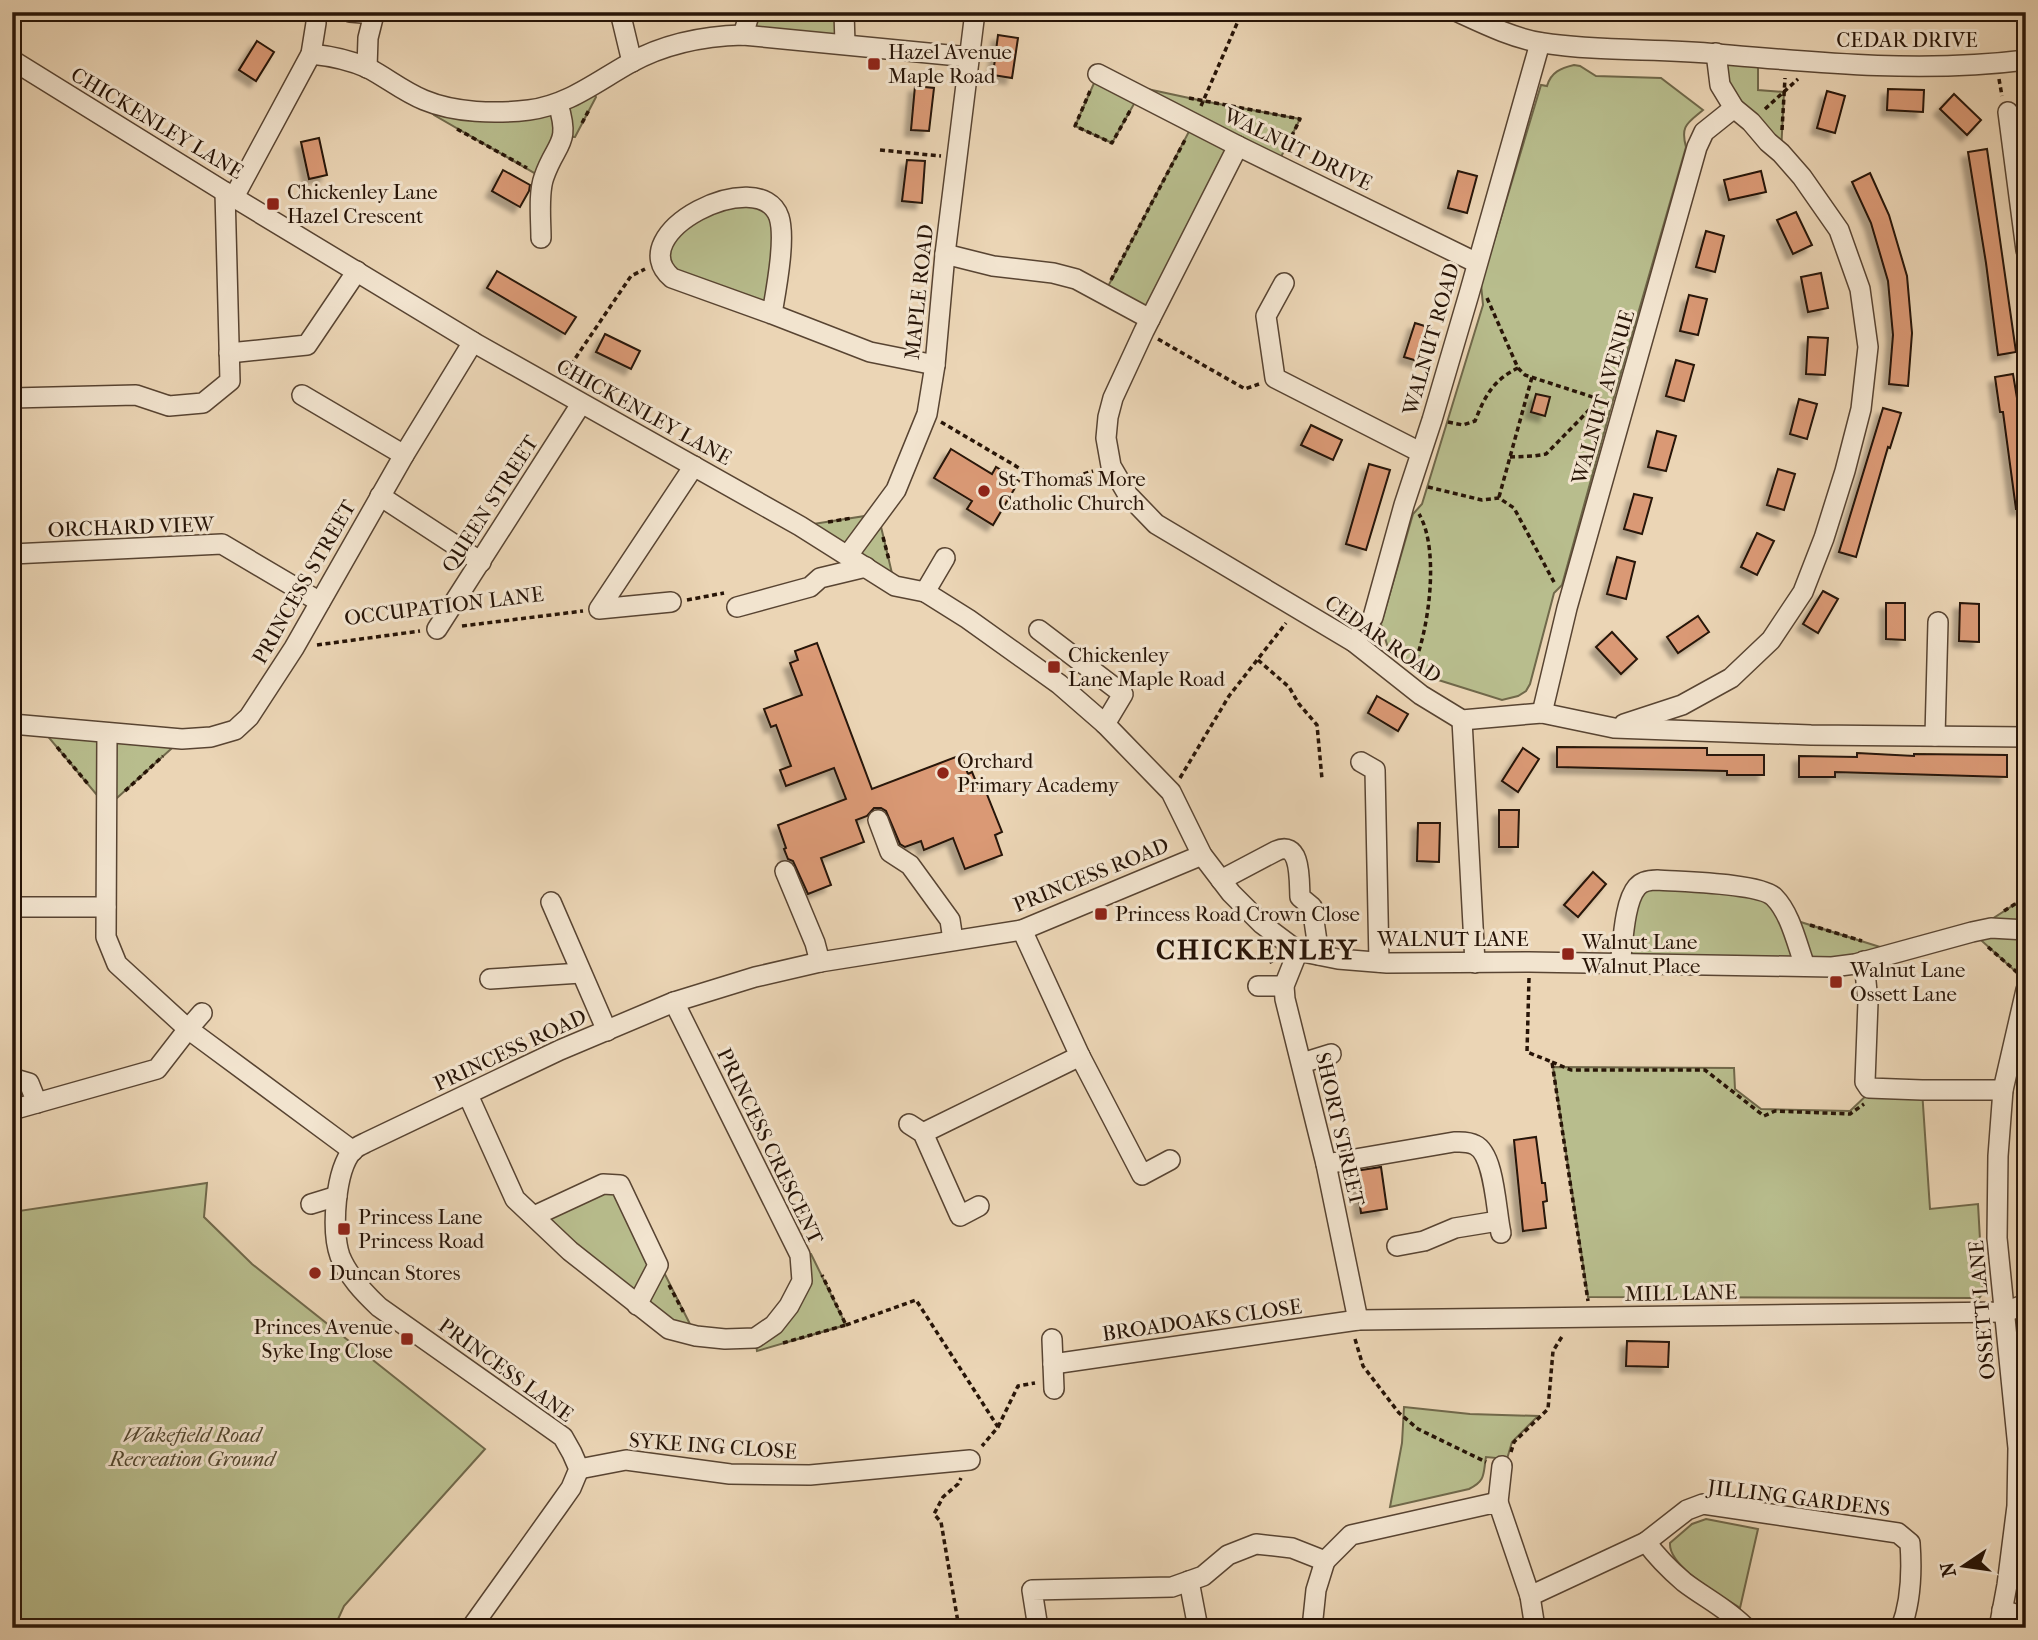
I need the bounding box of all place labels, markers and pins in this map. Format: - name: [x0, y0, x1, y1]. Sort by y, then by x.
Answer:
- place label: Hazel Avenue Maple Road: [888, 40, 1012, 88]
- marker: Hazel Avenue Maple Road: [866, 56, 882, 72]
- place label: Chickenley Lane Hazel Crescent: [287, 180, 438, 228]
- marker: Chickenley Lane Hazel Crescent: [265, 196, 281, 212]
- place label: St Thomas More Catholic Church: [998, 467, 1146, 515]
- marker: St Thomas More Catholic Church: [976, 483, 992, 499]
- place label: Chickenley Lane Maple Road: [1068, 643, 1225, 691]
- marker: Chickenley Lane Maple Road: [1046, 659, 1062, 675]
- place label: Orchard Primary Academy: [957, 749, 1120, 797]
- marker: Orchard Primary Academy: [935, 765, 951, 781]
- place label: Princess Road Crown Close: [1115, 902, 1360, 926]
- marker: Princess Road Crown Close: [1093, 906, 1109, 922]
- place label: Walnut Lane Walnut Place: [1581, 930, 1700, 978]
- marker: Walnut Lane Walnut Place: [1560, 946, 1576, 962]
- place label: Walnut Lane Ossett Lane: [1849, 958, 1965, 1006]
- marker: Walnut Lane Ossett Lane: [1828, 974, 1844, 990]
- place label: Princess Lane Princess Road: [358, 1205, 485, 1253]
- marker: Princess Lane Princess Road: [336, 1221, 352, 1237]
- place label: Duncan Stores: [329, 1261, 461, 1285]
- marker: Duncan Stores: [307, 1265, 323, 1281]
- place label: Princes Avenue Syke Ing Close: [253, 1315, 393, 1363]
- marker: Princes Avenue Syke Ing Close: [399, 1331, 415, 1347]

